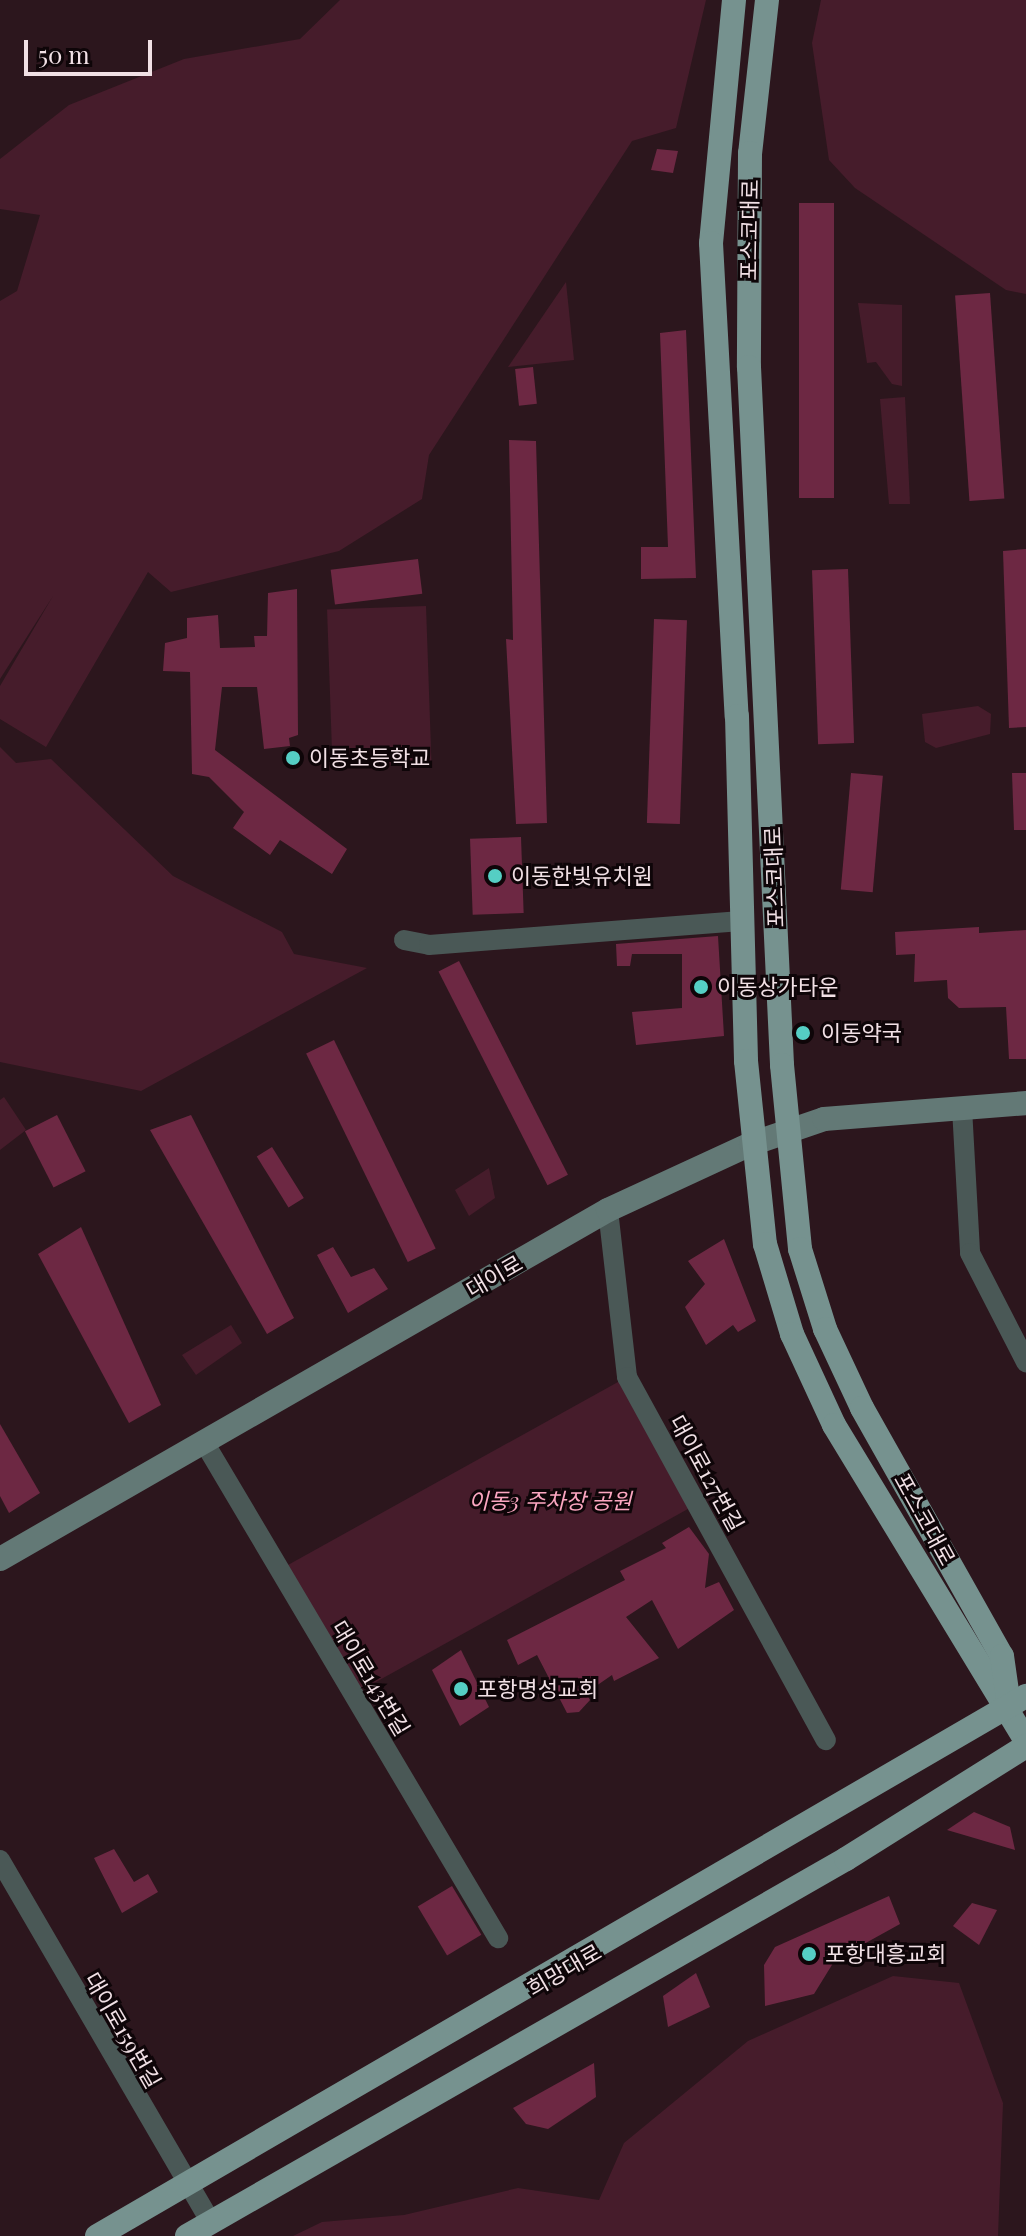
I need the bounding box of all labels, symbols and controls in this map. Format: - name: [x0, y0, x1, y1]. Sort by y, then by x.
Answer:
- scale bar: [28, 24, 156, 74]
- text: 50 m: [38, 38, 90, 70]
- street label: 포스코대로: [735, 179, 763, 281]
- place label: 이동초등학교: [309, 745, 430, 771]
- marker: 이동초등학교: [284, 749, 302, 767]
- street label: 포스코대로: [759, 826, 789, 928]
- place label: 이동한빛유치원: [511, 863, 653, 889]
- marker: 이동한빛유치원: [486, 867, 504, 885]
- place label: 이동상가타운: [717, 974, 838, 1000]
- marker: 이동상가타운: [692, 978, 710, 996]
- place label: 이동약국: [821, 1020, 902, 1046]
- marker: 이동약국: [792, 1022, 814, 1044]
- street label: 대이로: [461, 1249, 527, 1303]
- street label: 대이로127번길: [664, 1410, 750, 1536]
- street label: 포스코대로: [889, 1468, 961, 1570]
- park label: 이동3 주차장 공원: [468, 1488, 632, 1514]
- street label: 대이로143번길: [326, 1616, 416, 1740]
- place label: 포항명성교회: [477, 1676, 598, 1702]
- marker: 포항명성교회: [452, 1680, 470, 1698]
- street label: 희망대로: [522, 1938, 606, 2002]
- place label: 포항대흥교회: [825, 1941, 946, 1967]
- marker: 포항대흥교회: [800, 1945, 818, 1963]
- street label: 대이로159번길: [79, 1967, 167, 2093]

